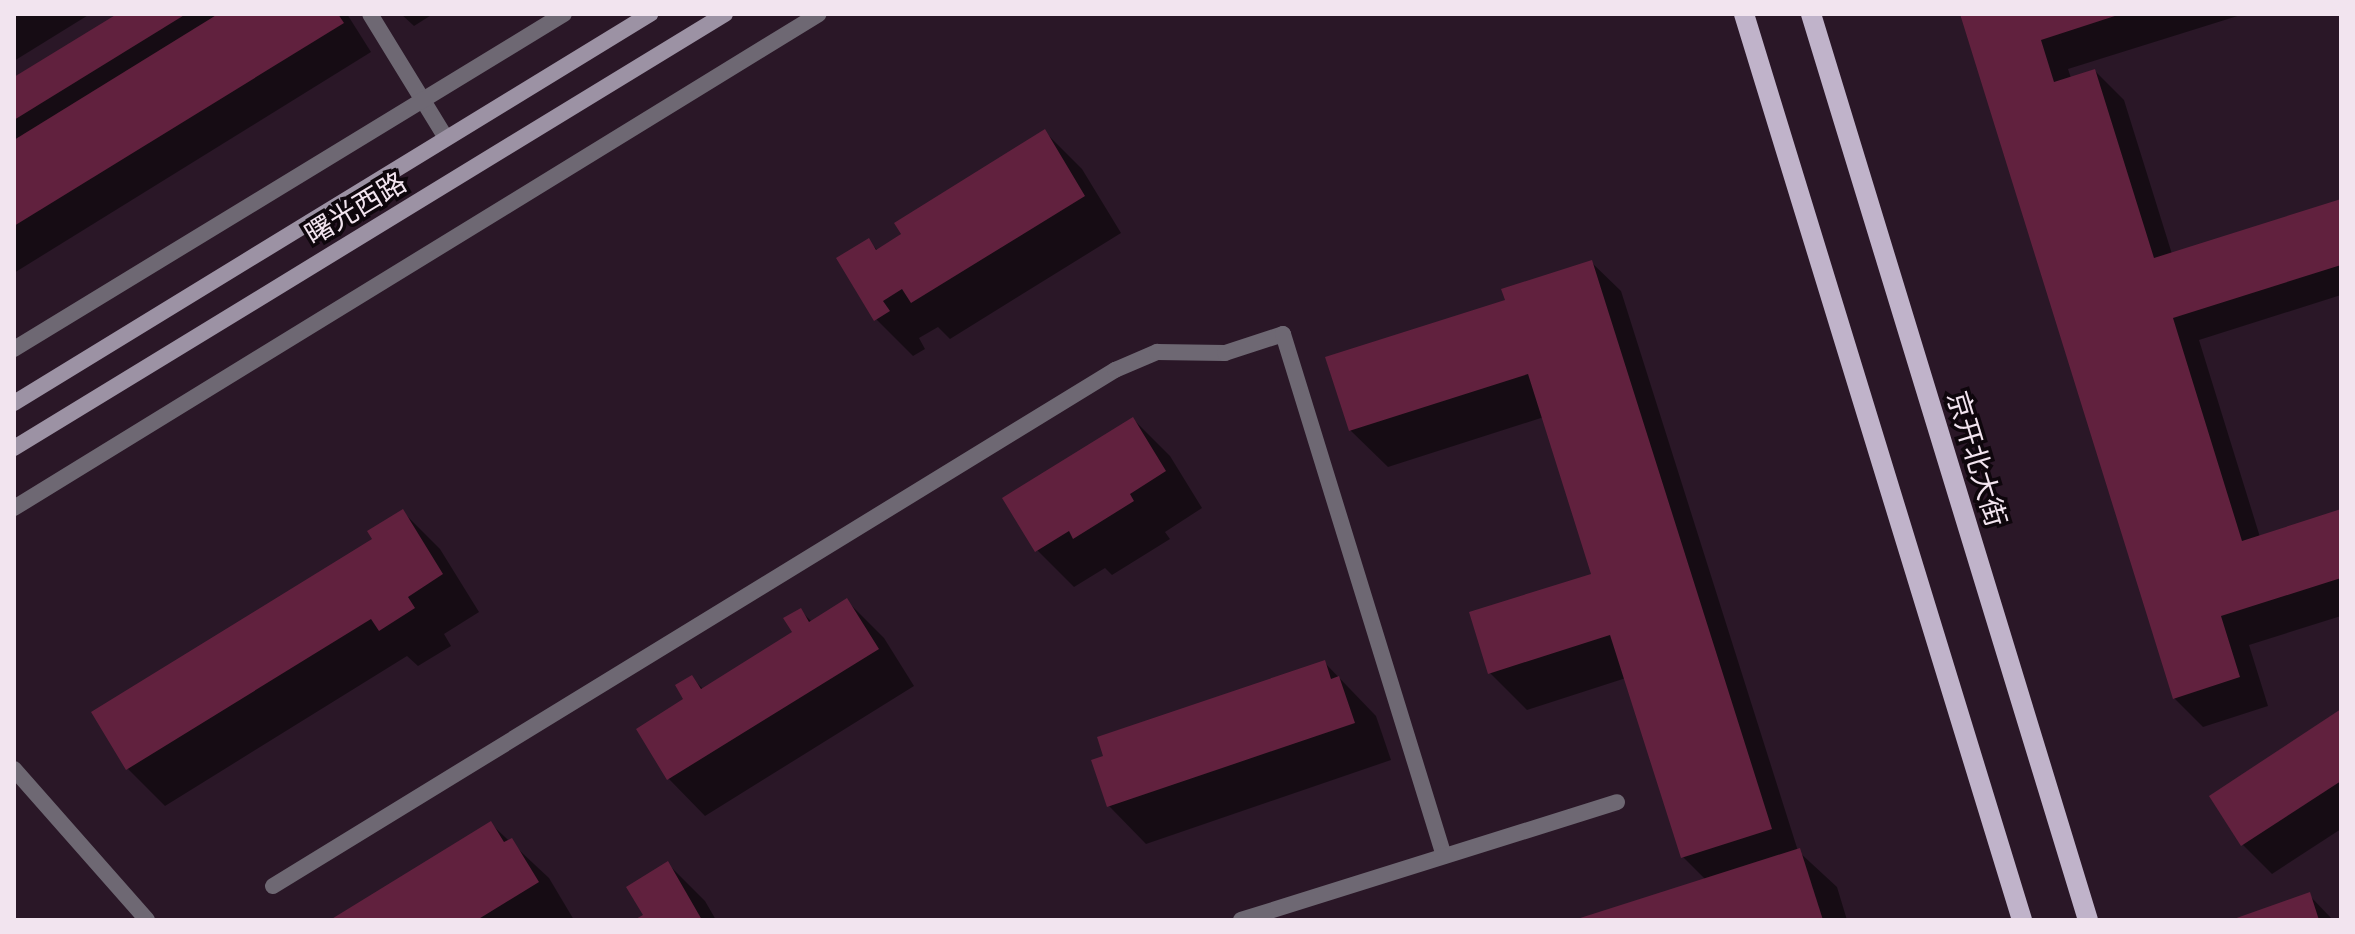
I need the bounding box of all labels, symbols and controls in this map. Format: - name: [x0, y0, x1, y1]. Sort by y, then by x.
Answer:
- street label: 曙光西路: [299, 166, 413, 252]
- street label: 京开北大街: [1939, 387, 2013, 531]

